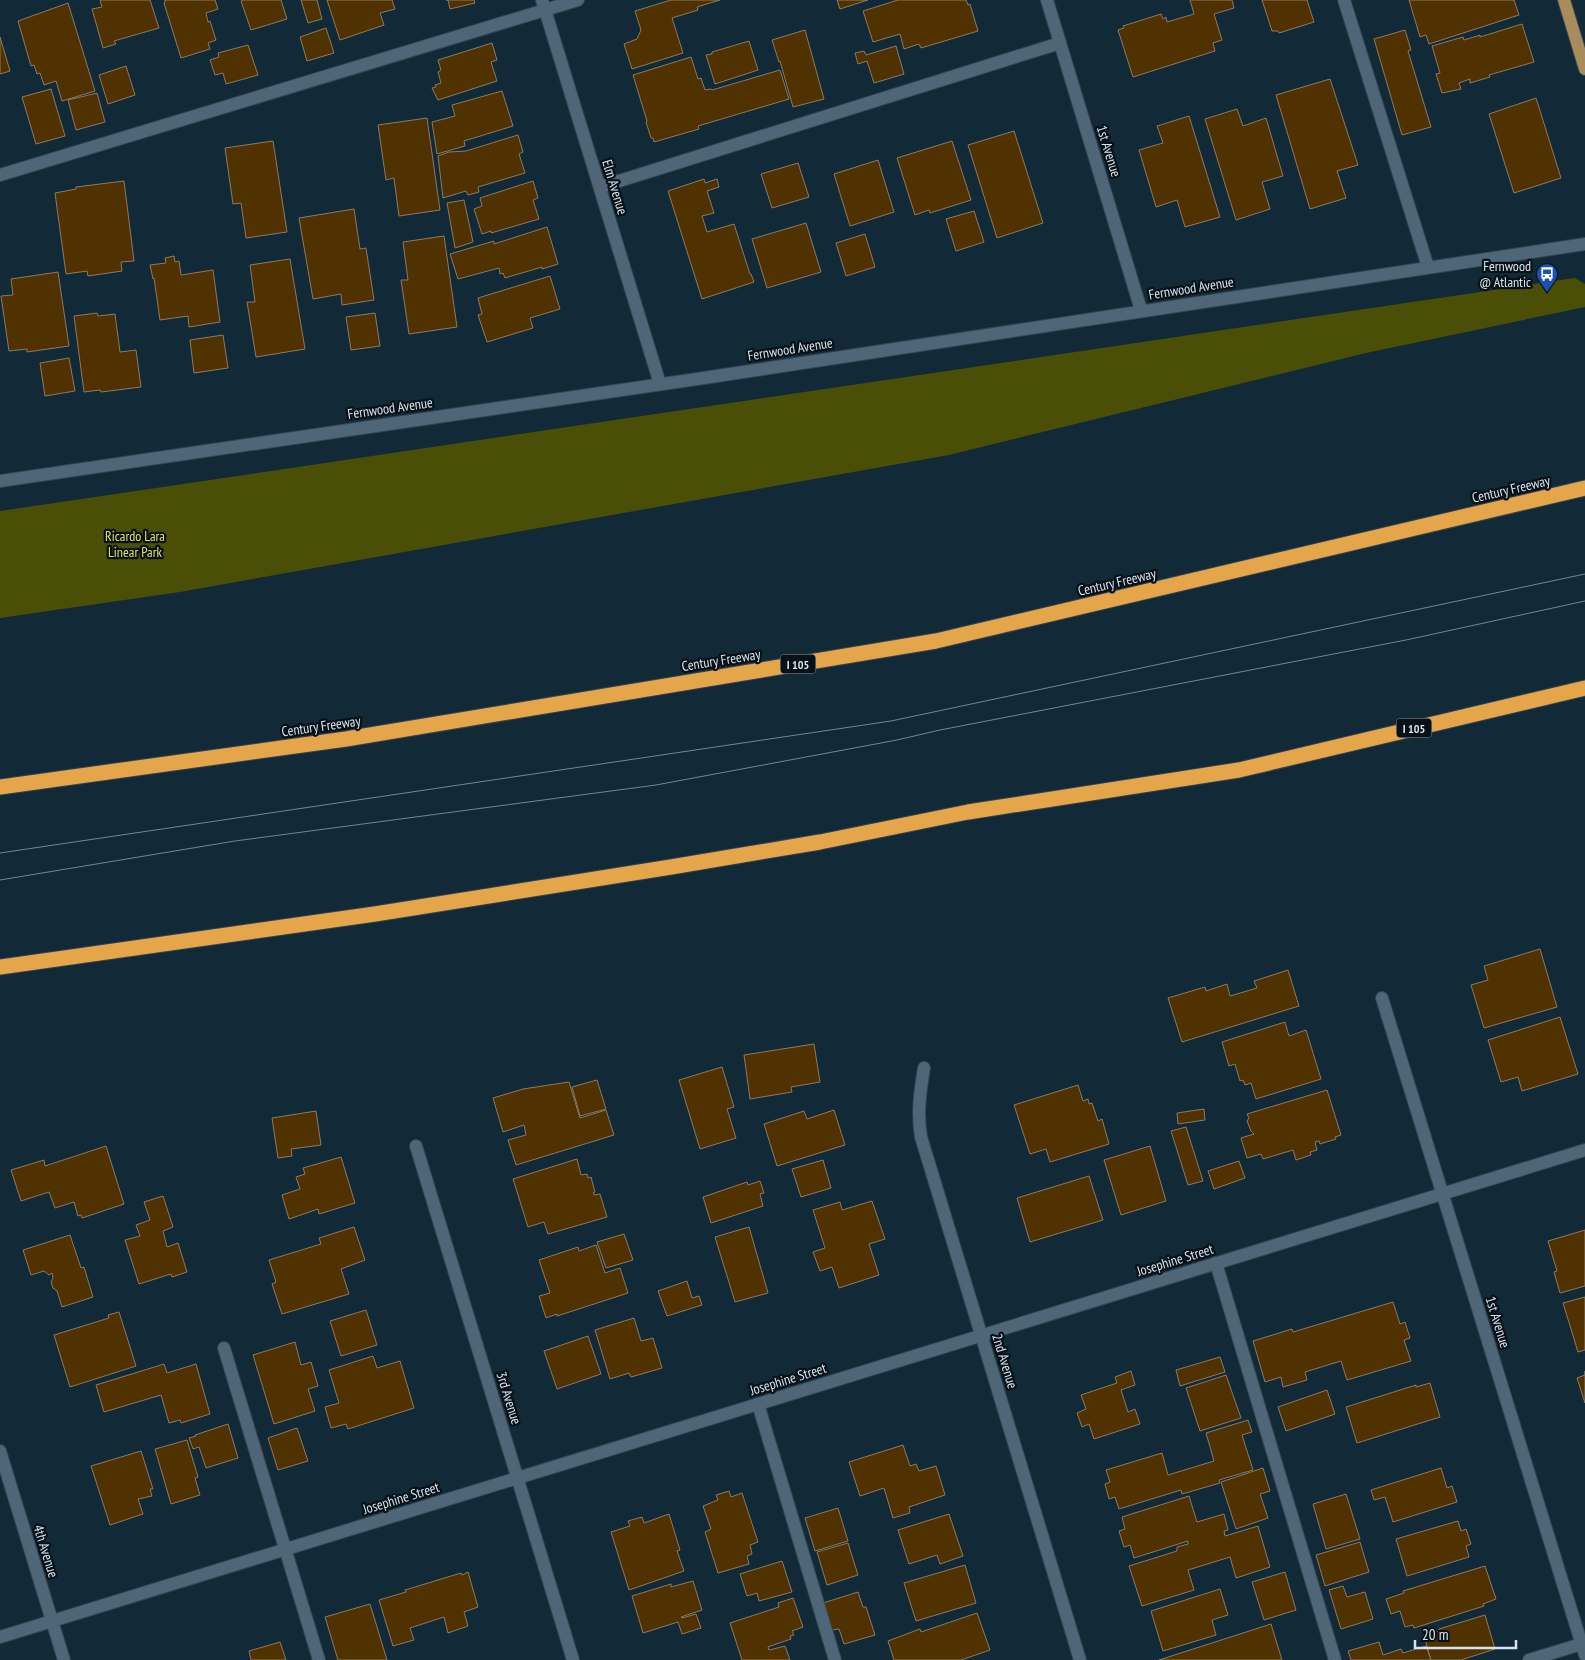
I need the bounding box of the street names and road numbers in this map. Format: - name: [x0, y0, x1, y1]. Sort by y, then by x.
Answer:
- street label: 1st Avenue: [1093, 123, 1125, 179]
- street label: Elm Avenue: [598, 157, 632, 217]
- street label: Fernwood Avenue: [1147, 272, 1235, 304]
- street label: Fernwood Avenue: [746, 333, 834, 365]
- street label: Fernwood Avenue: [346, 393, 434, 423]
- street label: Century Freeway: [1470, 471, 1553, 507]
- street label: Century Freeway: [1076, 564, 1159, 600]
- street label: Century Freeway: [680, 645, 762, 675]
- road number: I 105: [780, 654, 816, 674]
- street label: Century Freeway: [280, 711, 362, 740]
- road number: I 105: [1396, 718, 1432, 738]
- street label: Josephine Street: [1134, 1240, 1216, 1280]
- street label: 1st Avenue: [1482, 1294, 1514, 1350]
- street label: 2nd Avenue: [988, 1331, 1022, 1391]
- street label: Josephine Street: [747, 1359, 829, 1399]
- street label: 3rd Avenue: [492, 1369, 526, 1427]
- street label: Josephine Street: [360, 1478, 442, 1518]
- street label: 4th Avenue: [29, 1522, 63, 1580]

